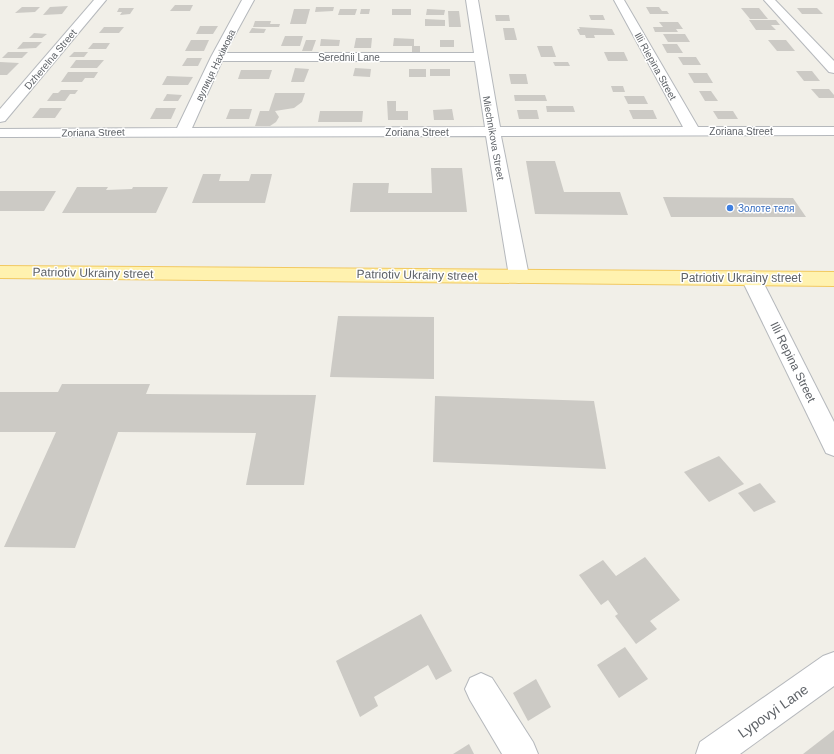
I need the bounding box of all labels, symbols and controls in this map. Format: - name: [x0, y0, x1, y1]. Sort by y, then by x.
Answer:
- street label: Dzherelna Street: [22, 27, 79, 92]
- street label: вулиця Нахімова: [193, 27, 238, 103]
- street label: Illi Riepina Street: [632, 31, 679, 102]
- street label: Serednii Lane: [318, 52, 380, 63]
- street label: Miechnikova Street: [481, 95, 506, 181]
- street label: Zoriana Street: [61, 126, 125, 139]
- street label: Zoriana Street: [709, 126, 773, 137]
- street label: Zoriana Street: [385, 127, 449, 138]
- marker: Золоте теля: [725, 203, 735, 213]
- place label: Золоте теля: [738, 203, 794, 214]
- street label: Patriotiv Ukrainy street: [33, 265, 154, 281]
- street label: Patriotiv Ukrainy street: [357, 267, 478, 283]
- street label: Patriotiv Ukrainy street: [681, 271, 802, 285]
- street label: Illi Repina Street: [767, 319, 819, 405]
- street label: Lypovyi Lane: [735, 681, 811, 741]

